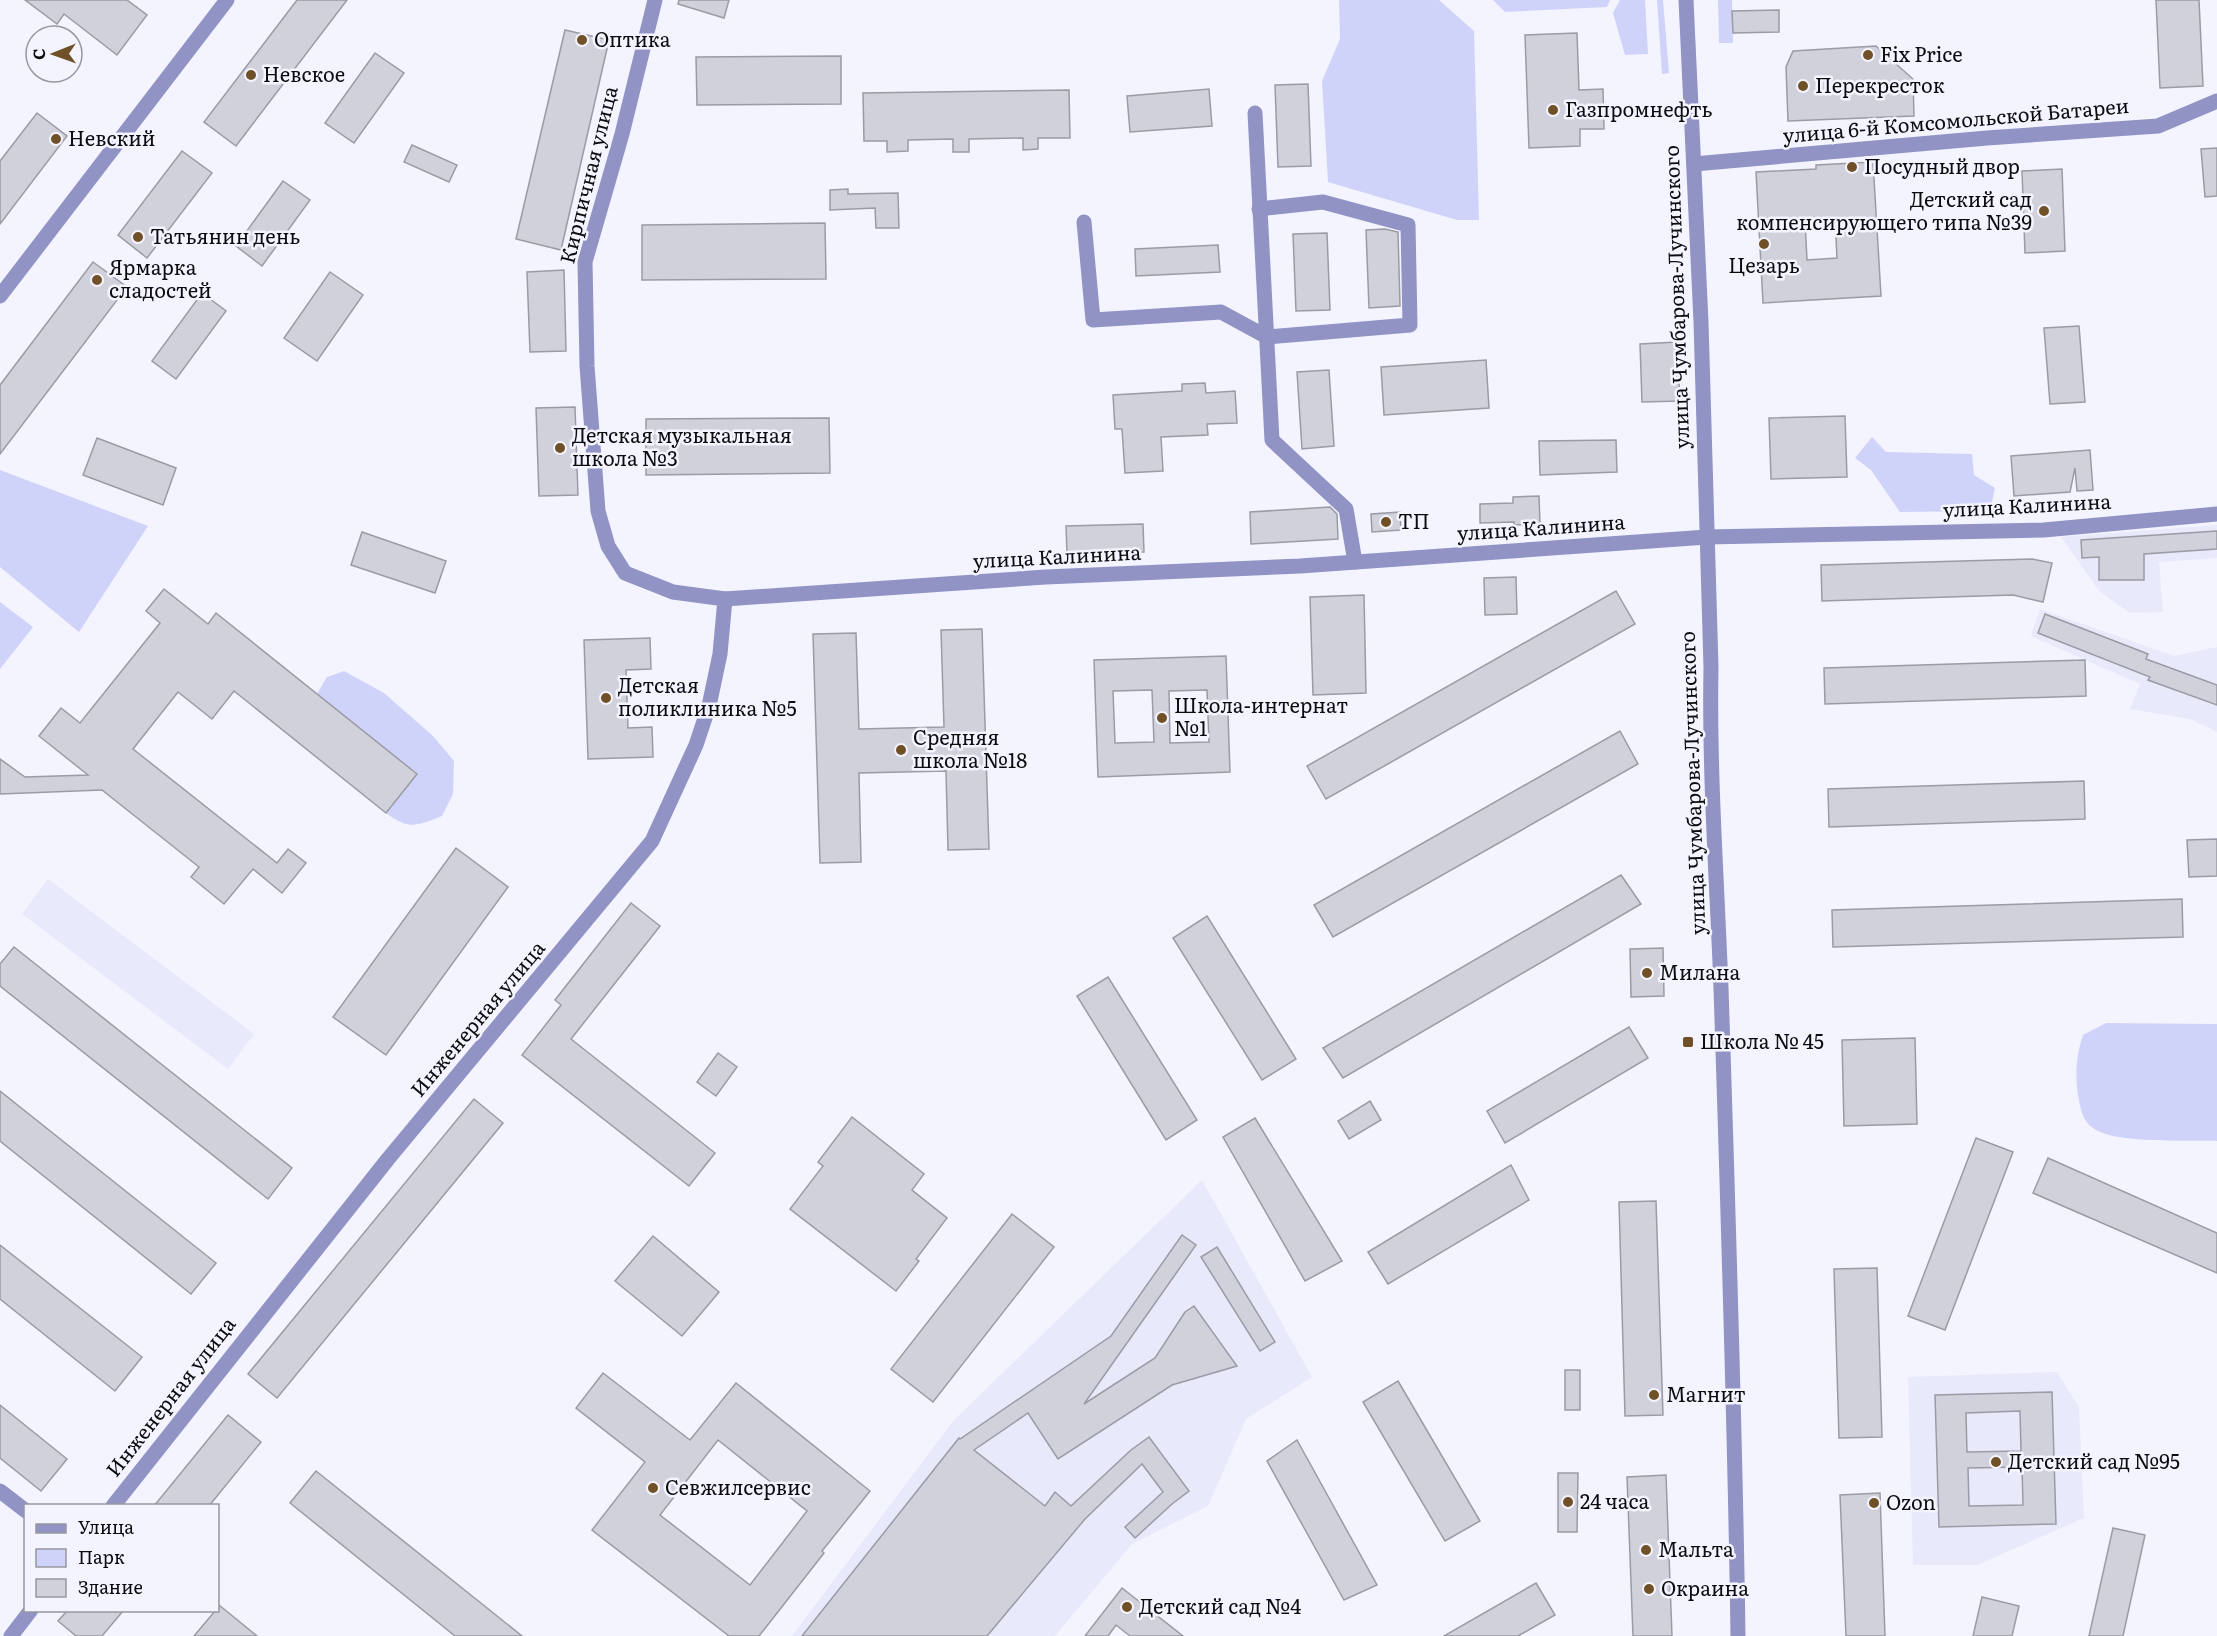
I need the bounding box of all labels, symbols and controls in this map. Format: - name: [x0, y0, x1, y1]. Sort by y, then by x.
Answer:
- place label: Оптика: [594, 23, 671, 53]
- north arrow: [24, 24, 84, 84]
- marker: Оптика: [575, 33, 589, 47]
- place label: Fix Price: [1880, 38, 1963, 68]
- text: С: [26, 48, 50, 60]
- marker: Fix Price: [1861, 48, 1875, 62]
- place label: Невское: [263, 58, 345, 88]
- marker: Невское: [244, 68, 258, 82]
- place label: Перекресток: [1815, 69, 1945, 99]
- marker: Перекресток: [1796, 79, 1810, 93]
- street label: Кирпичная улица: [550, 82, 624, 266]
- street label: улица 6-й Комсомольской Батареи: [1781, 89, 2130, 149]
- place label: Газпромнефть: [1565, 93, 1713, 123]
- marker: Газпромнефть: [1546, 103, 1560, 117]
- place label: Невский: [68, 122, 156, 152]
- marker: Невский: [49, 132, 63, 146]
- street label: улица Чумбарова-Лучинского: [1655, 145, 1695, 449]
- place label: Посудный двор: [1864, 150, 2020, 180]
- marker: Посудный двор: [1845, 160, 1859, 174]
- place label: Детский сад компенсирующего типа №39: [1736, 183, 2032, 236]
- marker: Детский сад компенсирующего типа №39: [2037, 204, 2051, 218]
- place label: Татьянин день: [150, 220, 300, 250]
- marker: Татьянин день: [131, 230, 145, 244]
- marker: Цезарь: [1757, 237, 1771, 251]
- place label: Цезарь: [1728, 249, 1800, 279]
- place label: Ярмарка сладостей: [109, 251, 212, 304]
- marker: Ярмарка сладостей: [90, 273, 104, 287]
- place label: Детская музыкальная школа №3: [572, 419, 792, 472]
- marker: Детская музыкальная школа №3: [553, 441, 567, 455]
- street label: улица Калинина: [1942, 485, 2112, 523]
- place label: ТП: [1398, 505, 1430, 535]
- street label: улица Калинина: [1456, 505, 1626, 547]
- marker: ТП: [1379, 515, 1393, 529]
- street label: улица Калинина: [972, 536, 1142, 574]
- street label: улица Чумбарова-Лучинского: [1671, 631, 1711, 935]
- place label: Детская поликлиника №5: [618, 669, 797, 722]
- place label: Школа-интернат №1: [1174, 689, 1348, 742]
- marker: Детская поликлиника №5: [599, 691, 613, 705]
- marker: Школа-интернат №1: [1155, 711, 1169, 725]
- place label: Средняя школа №18: [913, 721, 1027, 774]
- marker: Средняя школа №18: [894, 743, 908, 757]
- street label: Инженерная улица: [402, 933, 551, 1102]
- place label: Милана: [1659, 956, 1741, 986]
- marker: Милана: [1640, 966, 1654, 980]
- place label: Школа № 45: [1700, 1025, 1824, 1055]
- marker: Школа № 45: [1681, 1035, 1695, 1049]
- street label: Инженерная улица: [97, 1309, 242, 1482]
- place label: Магнит: [1666, 1378, 1746, 1408]
- marker: Магнит: [1647, 1388, 1661, 1402]
- place label: Детский сад №95: [2008, 1445, 2180, 1475]
- marker: Детский сад №95: [1989, 1455, 2003, 1469]
- place label: Севжилсервис: [665, 1471, 811, 1501]
- marker: Севжилсервис: [646, 1481, 660, 1495]
- place label: 24 часа: [1580, 1485, 1650, 1515]
- place label: Ozon: [1886, 1486, 1936, 1516]
- marker: 24 часа: [1561, 1495, 1575, 1509]
- marker: Ozon: [1867, 1496, 1881, 1510]
- legend: [24, 1504, 219, 1612]
- text: Улица: [78, 1513, 134, 1540]
- place label: Мальта: [1658, 1533, 1734, 1563]
- text: Парк: [78, 1543, 125, 1570]
- marker: Мальта: [1639, 1543, 1653, 1557]
- place label: Окраина: [1661, 1572, 1749, 1602]
- text: Здание: [78, 1573, 143, 1600]
- marker: Окраина: [1642, 1582, 1656, 1596]
- place label: Детский сад №4: [1139, 1590, 1301, 1620]
- marker: Детский сад №4: [1120, 1600, 1134, 1614]

